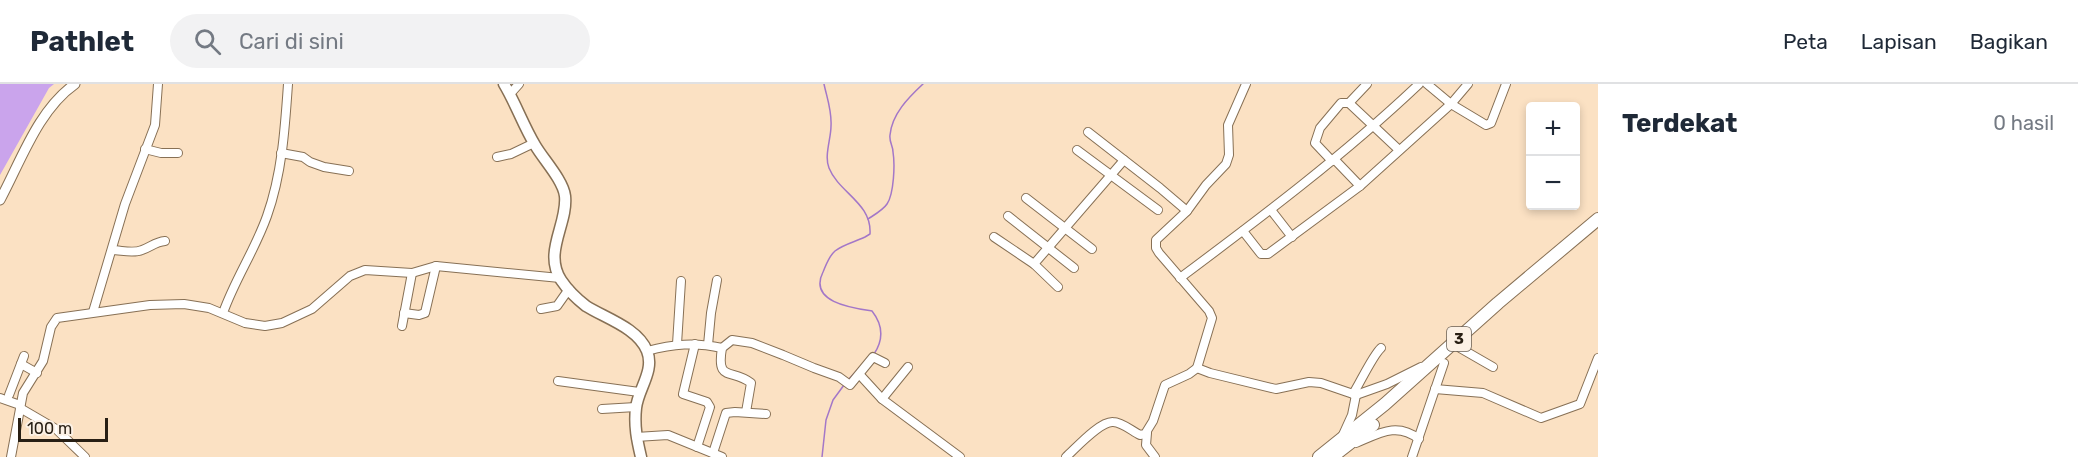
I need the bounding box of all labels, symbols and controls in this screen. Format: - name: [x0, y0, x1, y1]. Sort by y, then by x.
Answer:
- search box: [170, 14, 590, 68]
- text: Pathlet: [30, 25, 134, 58]
- icon: search: [191, 25, 224, 58]
- text: Cari di sini: [239, 28, 344, 55]
- text: Peta: [1783, 29, 1828, 54]
- text: Lapisan: [1861, 29, 1937, 54]
- text: Bagikan: [1970, 29, 2048, 54]
- map controls: [1526, 102, 1580, 210]
- button: +: [1526, 102, 1580, 156]
- text: Terdekat: [1622, 108, 1737, 139]
- text: 0 hasil: [1993, 111, 2054, 135]
- button: −: [1526, 156, 1580, 210]
- road number: 3: [1447, 327, 1471, 351]
- scale bar: [18, 415, 108, 442]
- text: 100 m: [27, 419, 72, 438]

